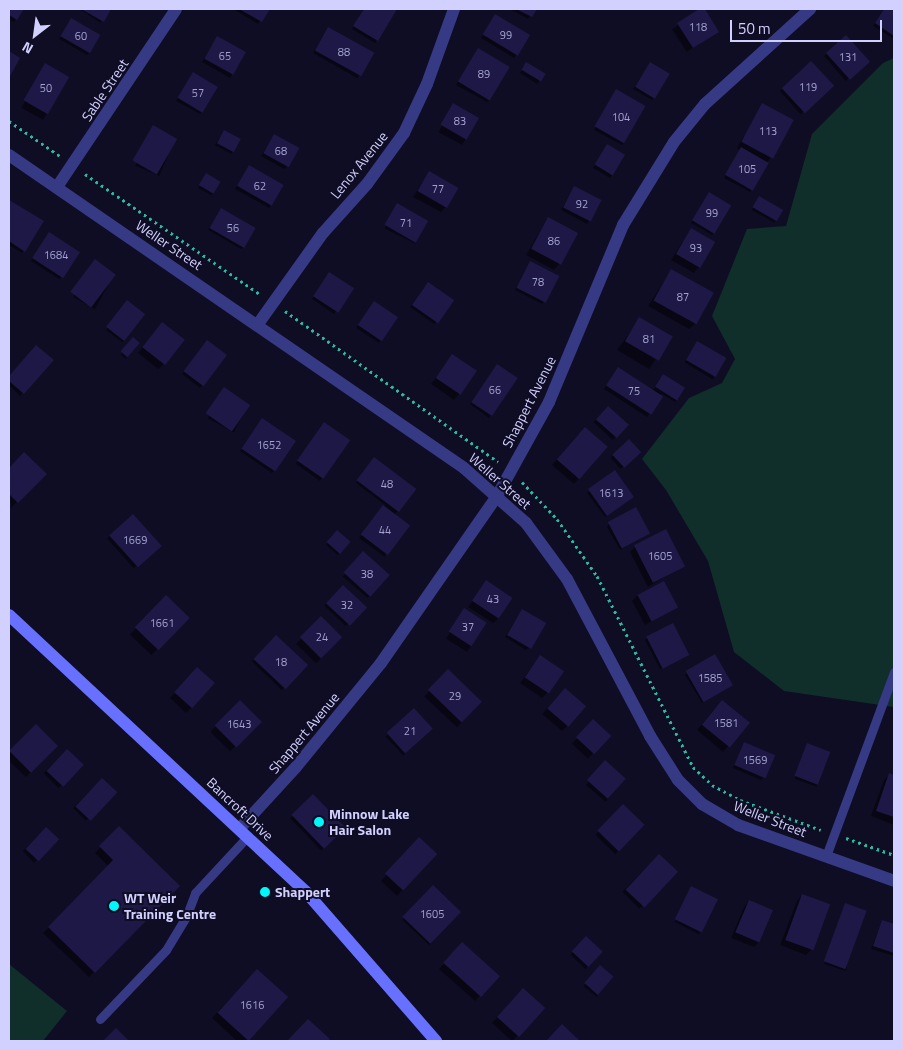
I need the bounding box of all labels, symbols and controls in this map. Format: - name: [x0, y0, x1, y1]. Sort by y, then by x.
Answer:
- north arrow: [10, 10, 60, 60]
- scale bar: [733, 10, 886, 42]
- text: 50 m: [738, 17, 771, 40]
- house number: 118: [689, 20, 707, 34]
- house number: 99: [500, 28, 512, 42]
- house number: 60: [75, 29, 87, 43]
- text: N: [18, 37, 37, 60]
- house number: 88: [338, 45, 350, 59]
- house number: 65: [219, 49, 231, 63]
- house number: 131: [839, 50, 857, 64]
- street label: Sable Street: [78, 56, 132, 124]
- house number: 89: [478, 67, 490, 81]
- house number: 119: [799, 80, 817, 94]
- house number: 50: [40, 81, 52, 95]
- house number: 57: [192, 86, 204, 100]
- house number: 104: [612, 110, 630, 124]
- house number: 83: [454, 114, 466, 128]
- house number: 113: [759, 124, 777, 138]
- street label: Lenox Avenue: [327, 128, 391, 202]
- house number: 68: [275, 144, 287, 158]
- house number: 105: [738, 162, 756, 176]
- house number: 62: [254, 179, 266, 193]
- house number: 77: [432, 182, 444, 196]
- house number: 92: [576, 197, 588, 211]
- house number: 99: [706, 206, 718, 220]
- house number: 71: [400, 216, 412, 230]
- street label: Weller Street: [132, 217, 206, 273]
- house number: 56: [227, 221, 239, 235]
- house number: 86: [548, 234, 560, 248]
- house number: 93: [690, 241, 702, 255]
- house number: 1684: [44, 248, 68, 262]
- house number: 78: [532, 275, 544, 289]
- house number: 87: [677, 290, 689, 304]
- house number: 81: [643, 332, 655, 346]
- street label: Shappert Avenue: [499, 353, 559, 451]
- house number: 66: [489, 383, 501, 397]
- house number: 75: [628, 384, 640, 398]
- house number: 1652: [257, 438, 281, 452]
- street label: Weller Street: [466, 449, 534, 513]
- house number: 48: [381, 477, 393, 491]
- house number: 1613: [599, 486, 623, 500]
- house number: 44: [379, 523, 391, 537]
- house number: 1669: [123, 533, 147, 547]
- house number: 1605: [648, 549, 672, 563]
- house number: 38: [361, 567, 373, 581]
- house number: 43: [487, 592, 499, 606]
- house number: 32: [341, 598, 353, 612]
- house number: 1661: [150, 616, 174, 630]
- house number: 37: [462, 620, 474, 634]
- house number: 24: [316, 630, 328, 644]
- house number: 18: [275, 655, 287, 669]
- house number: 1585: [698, 671, 722, 685]
- street label: Shappert Avenue: [265, 689, 343, 777]
- house number: 29: [449, 689, 461, 703]
- house number: 1581: [714, 716, 738, 730]
- house number: 1643: [227, 717, 251, 731]
- house number: 21: [404, 724, 416, 738]
- house number: 1569: [743, 753, 767, 767]
- street label: Bancroft Drive: [203, 774, 277, 844]
- street label: Weller Street: [731, 797, 809, 841]
- place label: Minnow Lake Hair Salon: [329, 806, 409, 839]
- marker: Minnow Lake Hair Salon: [313, 816, 325, 828]
- place label: Shappert: [275, 884, 330, 900]
- marker: Shappert: [259, 886, 271, 898]
- place label: WT Weir Training Centre: [124, 890, 216, 922]
- marker: WT Weir Training Centre: [108, 900, 120, 912]
- house number: 1605: [420, 907, 444, 921]
- house number: 1616: [240, 998, 264, 1012]

